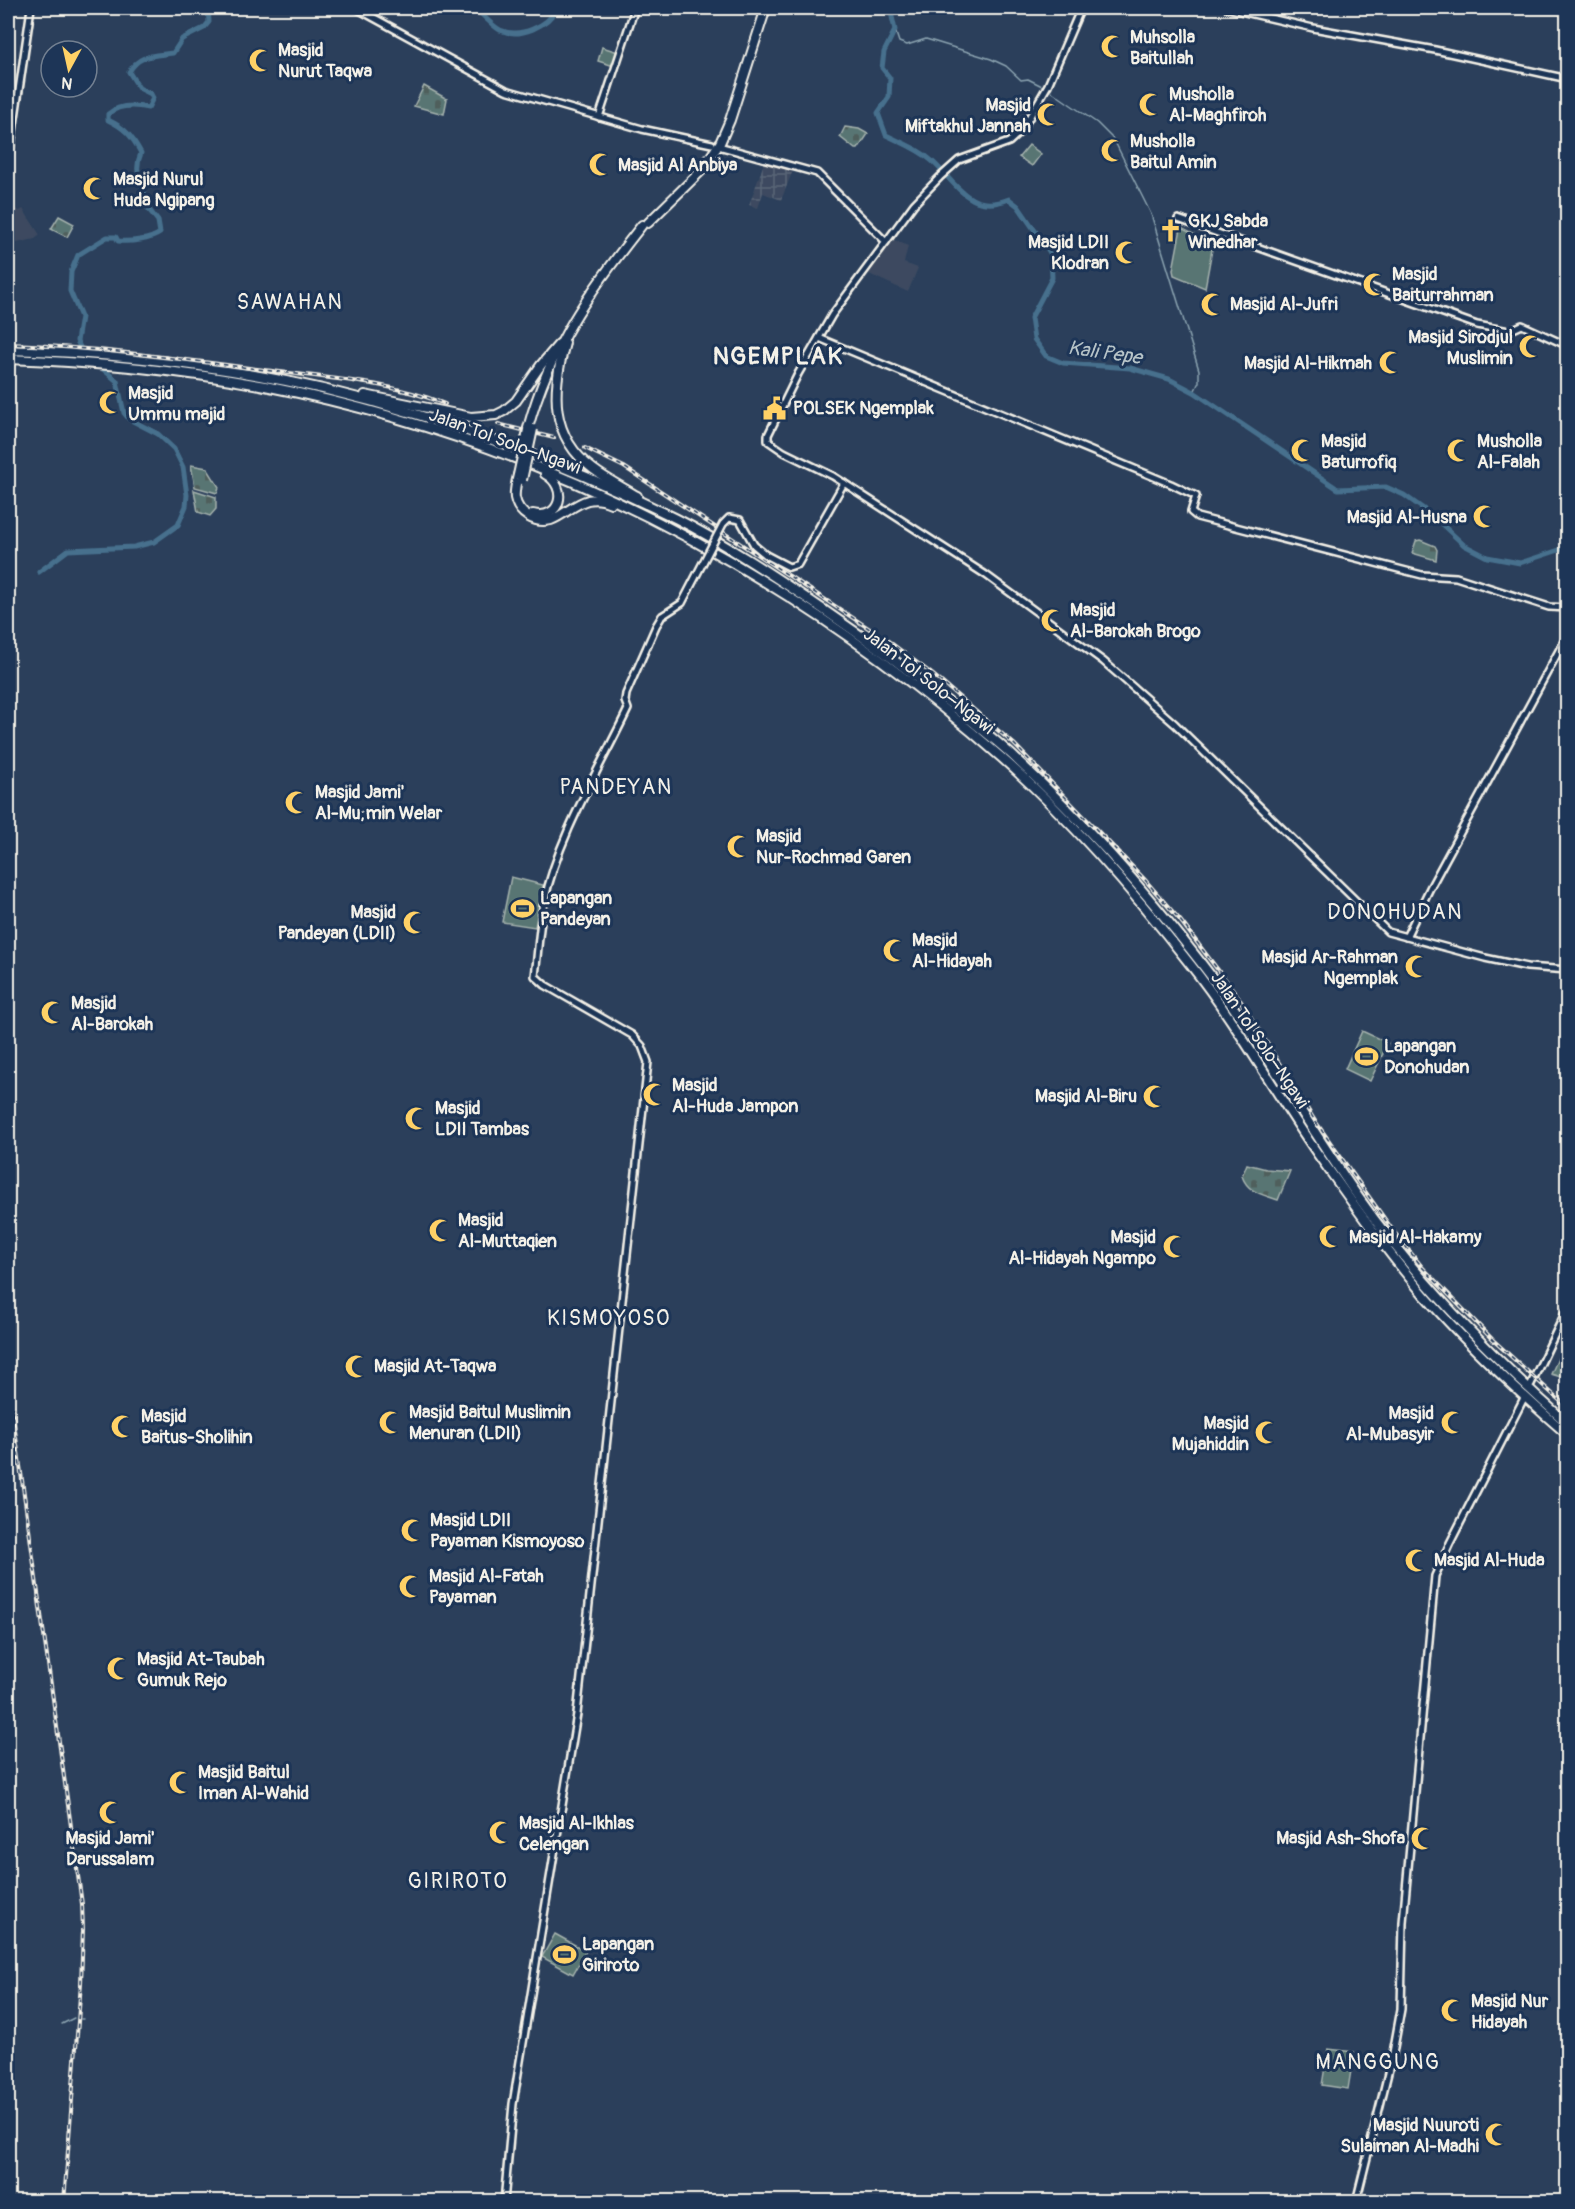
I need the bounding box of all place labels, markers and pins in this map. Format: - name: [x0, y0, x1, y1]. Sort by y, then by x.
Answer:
- place label: Muhsolla Baitullah: [1130, 26, 1196, 70]
- mosque icon: Muhsolla Baitullah: [1099, 34, 1125, 60]
- place label: Masjid Nurut Taqwa: [278, 39, 373, 83]
- mosque icon: Masjid Nurut Taqwa: [247, 47, 273, 73]
- place label: Musholla Al-Maghfiroh: [1169, 83, 1267, 127]
- mosque icon: Musholla Al-Maghfiroh: [1138, 91, 1164, 117]
- place label: Masjid Miftakhul Jannah: [905, 94, 1032, 138]
- mosque icon: Masjid Miftakhul Jannah: [1036, 102, 1062, 128]
- place label: Musholla Baitul Amin: [1130, 130, 1217, 174]
- mosque icon: Musholla Baitul Amin: [1099, 138, 1125, 164]
- mosque icon: Masjid Al Anbiya: [587, 152, 613, 178]
- place label: Masjid Al Anbiya: [618, 154, 738, 177]
- place label: Masjid Nurul Huda Ngipang: [113, 168, 215, 212]
- mosque icon: Masjid Nurul Huda Ngipang: [82, 176, 108, 202]
- place label: GKJ Sabda Winedhar: [1188, 210, 1269, 254]
- church icon: GKJ Sabda Winedhar: [1157, 218, 1183, 244]
- place label: Masjid LDII Klodran: [1028, 231, 1109, 275]
- mosque icon: Masjid LDII Klodran: [1114, 239, 1140, 265]
- place label: Masjid Baiturrahman: [1392, 263, 1494, 307]
- mosque icon: Masjid Baiturrahman: [1361, 271, 1387, 297]
- mosque icon: Masjid Al-Jufri: [1199, 291, 1225, 317]
- place label: Masjid Al-Jufri: [1230, 293, 1338, 316]
- place label: Masjid Sirodjul Muslimin: [1408, 326, 1513, 370]
- mosque icon: Masjid Sirodjul Muslimin: [1518, 334, 1544, 360]
- mosque icon: Masjid Al-Hikmah: [1377, 350, 1403, 376]
- place label: Masjid Al-Hikmah: [1244, 352, 1373, 375]
- place label: Masjid Ummu majid: [128, 382, 226, 426]
- mosque icon: Masjid Ummu majid: [97, 390, 123, 416]
- public building icon: POLSEK Ngemplak: [762, 395, 788, 421]
- place label: POLSEK Ngemplak: [793, 397, 934, 420]
- place label: Masjid Baturrofiq: [1321, 430, 1397, 474]
- place label: Musholla Al-Falah: [1477, 430, 1543, 474]
- mosque icon: Masjid Baturrofiq: [1290, 438, 1316, 464]
- mosque icon: Musholla Al-Falah: [1446, 438, 1472, 464]
- mosque icon: Masjid Al-Husna: [1472, 504, 1498, 530]
- place label: Masjid Al-Husna: [1347, 506, 1468, 529]
- place label: Masjid Al-Barokah Brogo: [1070, 599, 1201, 643]
- mosque icon: Masjid Al-Barokah Brogo: [1039, 607, 1065, 633]
- place label: Masjid Jami' Al-Mu;min Welar: [315, 781, 443, 825]
- mosque icon: Masjid Jami' Al-Mu;min Welar: [284, 789, 310, 815]
- place label: Masjid Nur-Rochmad Garen: [756, 825, 911, 869]
- mosque icon: Masjid Nur-Rochmad Garen: [725, 833, 751, 859]
- place label: Lapangan Pandeyan: [540, 887, 612, 931]
- sports icon: Lapangan Pandeyan: [509, 895, 535, 921]
- place label: Masjid Pandeyan (LDII): [278, 901, 396, 945]
- mosque icon: Masjid Pandeyan (LDII): [401, 909, 427, 935]
- place label: Masjid Al-Hidayah: [912, 929, 992, 973]
- mosque icon: Masjid Al-Hidayah: [881, 937, 907, 963]
- place label: Masjid Ar-Rahman Ngemplak: [1262, 946, 1398, 990]
- mosque icon: Masjid Ar-Rahman Ngemplak: [1403, 954, 1429, 980]
- place label: Masjid Al-Barokah: [71, 992, 154, 1036]
- mosque icon: Masjid Al-Barokah: [40, 1000, 66, 1026]
- place label: Lapangan Donohudan: [1384, 1035, 1469, 1079]
- sports icon: Lapangan Donohudan: [1353, 1043, 1379, 1069]
- place label: Masjid Al-Huda Jampon: [672, 1074, 798, 1118]
- mosque icon: Masjid Al-Huda Jampon: [641, 1082, 667, 1108]
- mosque icon: Masjid Al-Biru: [1142, 1083, 1168, 1109]
- place label: Masjid Al-Biru: [1035, 1085, 1137, 1108]
- place label: Masjid LDII Tambas: [435, 1097, 530, 1141]
- mosque icon: Masjid LDII Tambas: [404, 1105, 430, 1131]
- place label: Masjid Al-Muttaqien: [458, 1209, 557, 1253]
- mosque icon: Masjid Al-Muttaqien: [427, 1217, 453, 1243]
- mosque icon: Masjid Al-Hakamy: [1318, 1224, 1344, 1250]
- place label: Masjid Al-Hidayah Ngampo: [1008, 1226, 1156, 1270]
- place label: Masjid Al-Hakamy: [1349, 1226, 1482, 1249]
- mosque icon: Masjid Al-Hidayah Ngampo: [1161, 1234, 1187, 1260]
- mosque icon: Masjid At-Taqwa: [343, 1353, 369, 1379]
- place label: Masjid At-Taqwa: [374, 1355, 497, 1378]
- place label: Masjid Baitul Muslimin Menuran (LDII): [409, 1401, 571, 1445]
- place label: Masjid Al-Mubasyir: [1346, 1402, 1435, 1446]
- place label: Masjid Baitus-Sholihin: [141, 1405, 253, 1449]
- mosque icon: Masjid Baitul Muslimin Menuran (LDII): [378, 1409, 404, 1435]
- mosque icon: Masjid Al-Mubasyir: [1439, 1410, 1465, 1436]
- place label: Masjid Mujahiddin: [1172, 1412, 1249, 1456]
- mosque icon: Masjid Baitus-Sholihin: [110, 1413, 136, 1439]
- mosque icon: Masjid Mujahiddin: [1254, 1420, 1280, 1446]
- place label: Masjid LDII Payaman Kismoyoso: [430, 1509, 585, 1553]
- mosque icon: Masjid LDII Payaman Kismoyoso: [399, 1517, 425, 1543]
- mosque icon: Masjid Al-Huda: [1403, 1547, 1429, 1573]
- place label: Masjid Al-Huda: [1434, 1549, 1545, 1572]
- place label: Masjid Al-Fatah Payaman: [429, 1565, 544, 1609]
- mosque icon: Masjid Al-Fatah Payaman: [398, 1573, 424, 1599]
- place label: Masjid At-Taubah Gumuk Rejo: [137, 1648, 265, 1692]
- mosque icon: Masjid At-Taubah Gumuk Rejo: [106, 1656, 132, 1682]
- place label: Masjid Baitul Iman Al-Wahid: [198, 1761, 309, 1805]
- mosque icon: Masjid Baitul Iman Al-Wahid: [167, 1769, 193, 1795]
- mosque icon: Masjid Jami' Darussalam: [97, 1799, 123, 1825]
- place label: Masjid Al-Ikhlas Celengan: [519, 1812, 635, 1856]
- mosque icon: Masjid Al-Ikhlas Celengan: [488, 1820, 514, 1846]
- mosque icon: Masjid Ash-Shofa: [1410, 1825, 1436, 1851]
- place label: Masjid Jami' Darussalam: [65, 1827, 155, 1871]
- place label: Masjid Ash-Shofa: [1276, 1827, 1406, 1850]
- place label: Lapangan Giriroto: [582, 1933, 654, 1977]
- sports icon: Lapangan Giriroto: [551, 1941, 577, 1967]
- place label: Masjid Nur Hidayah: [1471, 1990, 1549, 2034]
- mosque icon: Masjid Nur Hidayah: [1440, 1998, 1466, 2024]
- place label: Masjid Nuuroti Sulaiman Al-Madhi: [1341, 2114, 1479, 2158]
- mosque icon: Masjid Nuuroti Sulaiman Al-Madhi: [1484, 2122, 1510, 2148]

